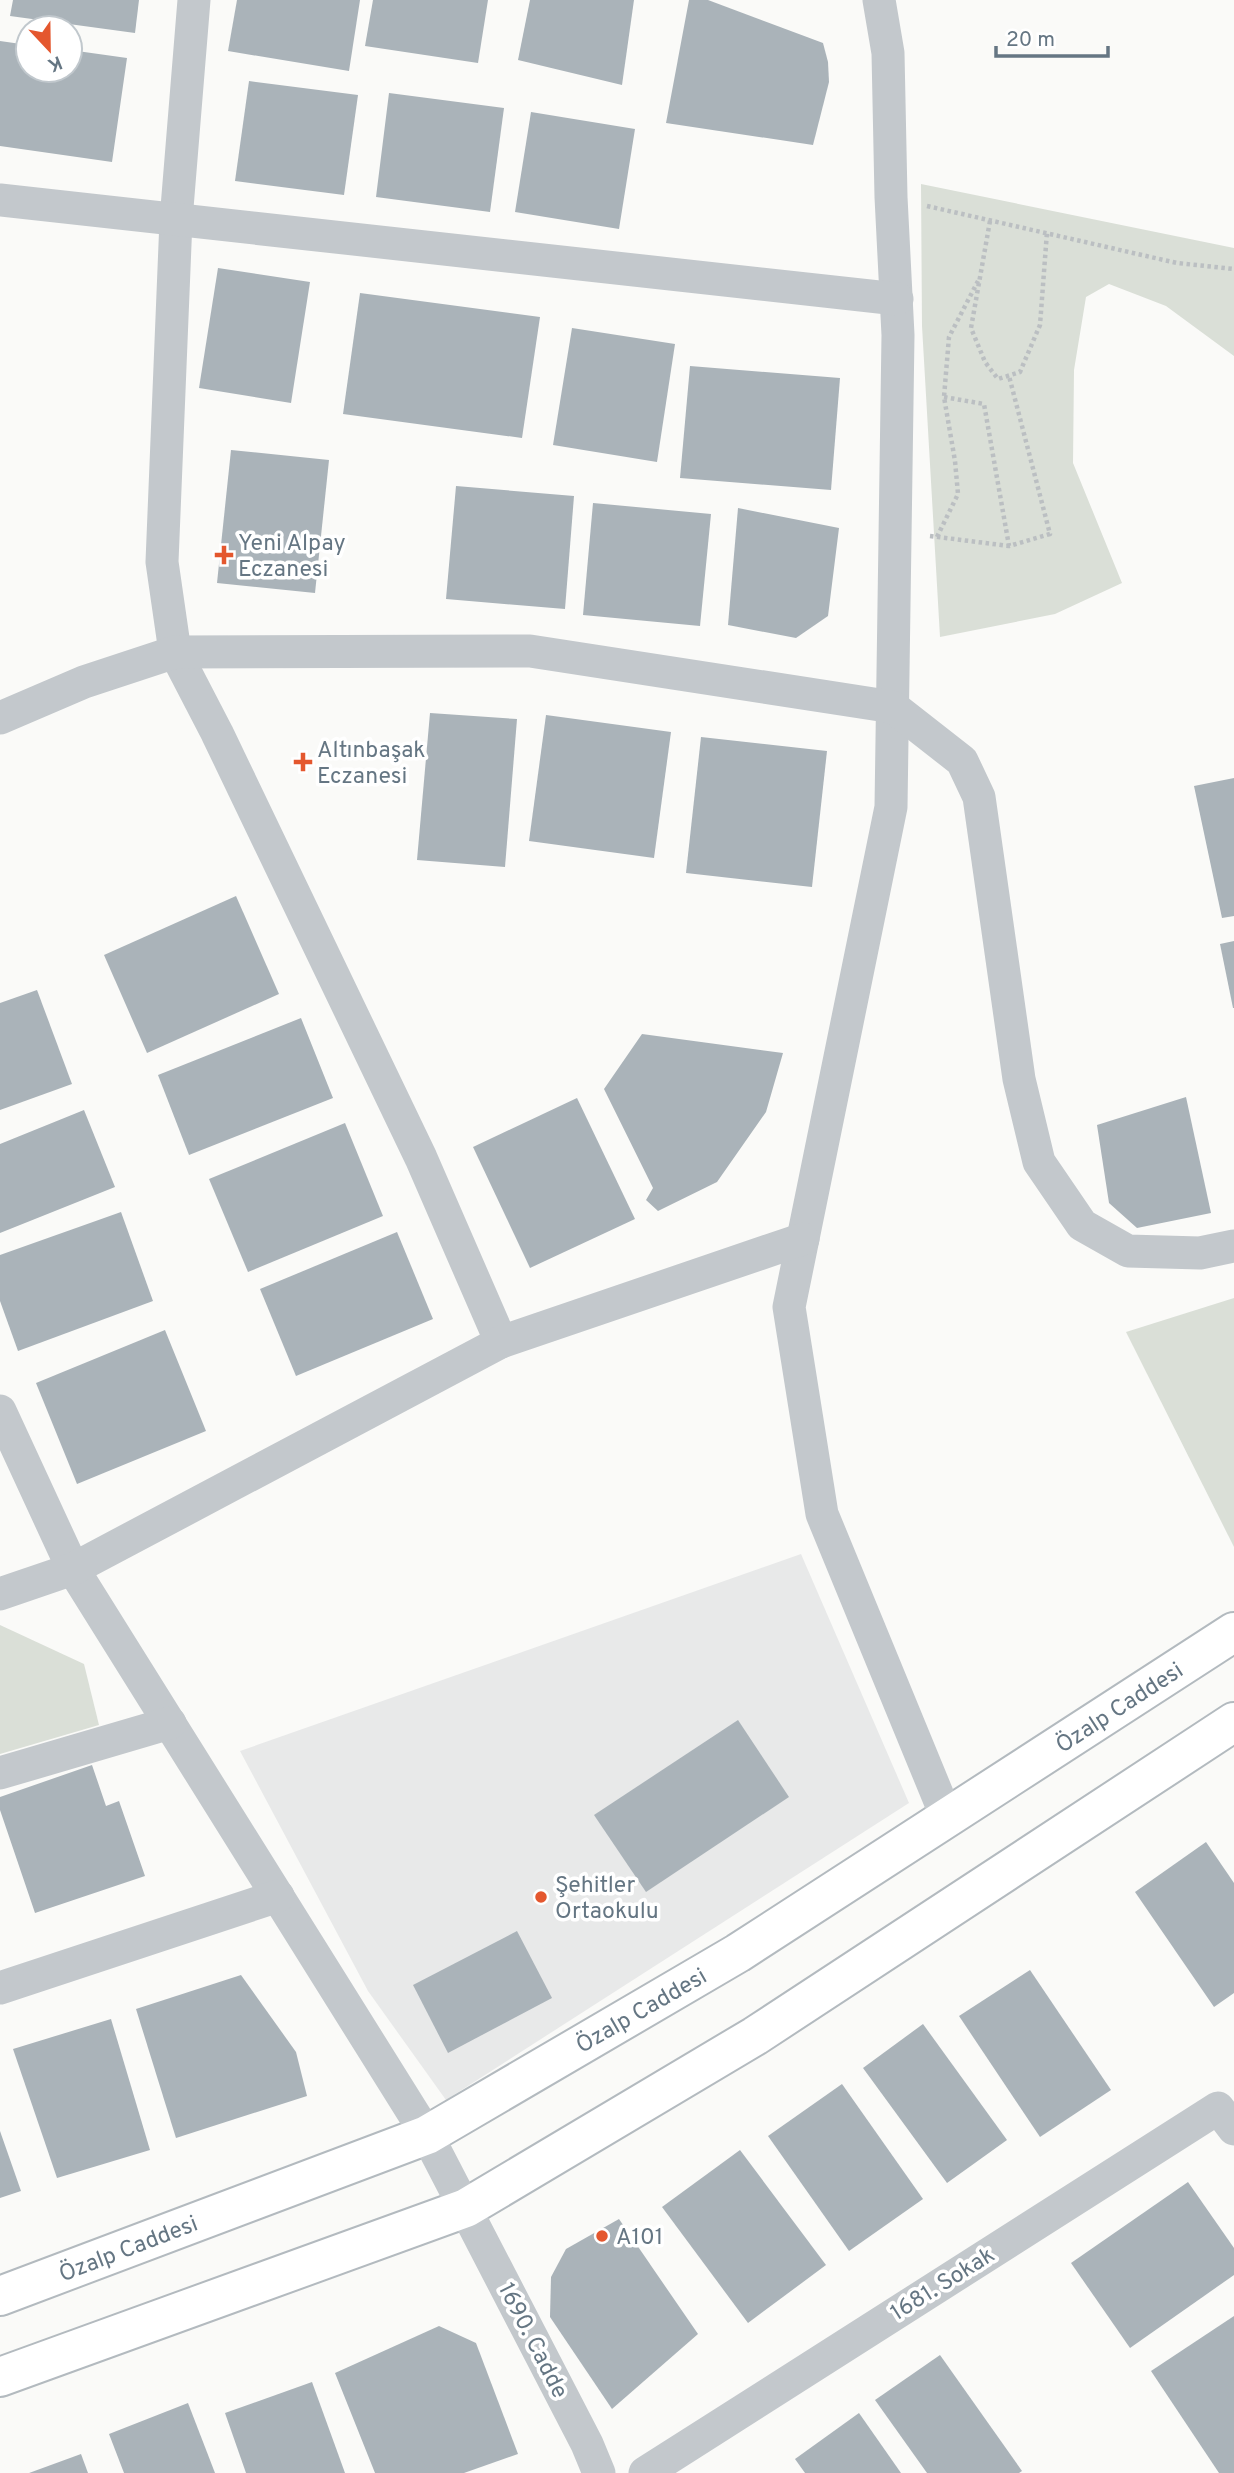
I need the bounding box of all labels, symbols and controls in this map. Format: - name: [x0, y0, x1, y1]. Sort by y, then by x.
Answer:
- north arrow: [14, 14, 84, 84]
- scale bar: [996, 14, 1108, 58]
- text: 20 m: [1006, 27, 1055, 54]
- text: K: [44, 49, 65, 77]
- place label: Yeni Alpay Eczanesi: [238, 530, 346, 585]
- marker: Yeni Alpay Eczanesi: [216, 547, 232, 563]
- place label: Altınbaşak Eczanesi: [317, 737, 426, 792]
- marker: Altınbaşak Eczanesi: [295, 754, 311, 770]
- street label: Özalp Caddesi: [1051, 1656, 1190, 1761]
- place label: Şehitler Ortaokulu: [555, 1872, 659, 1927]
- marker: Şehitler Ortaokulu: [533, 1889, 549, 1905]
- street label: Özalp Caddesi: [571, 1962, 713, 2061]
- street label: Özalp Caddesi: [55, 2210, 202, 2290]
- place label: A101: [616, 2224, 663, 2253]
- marker: A101: [594, 2228, 610, 2244]
- street label: 1681. Sokak: [886, 2242, 1001, 2329]
- street label: 1690. Cadde: [490, 2278, 573, 2404]

